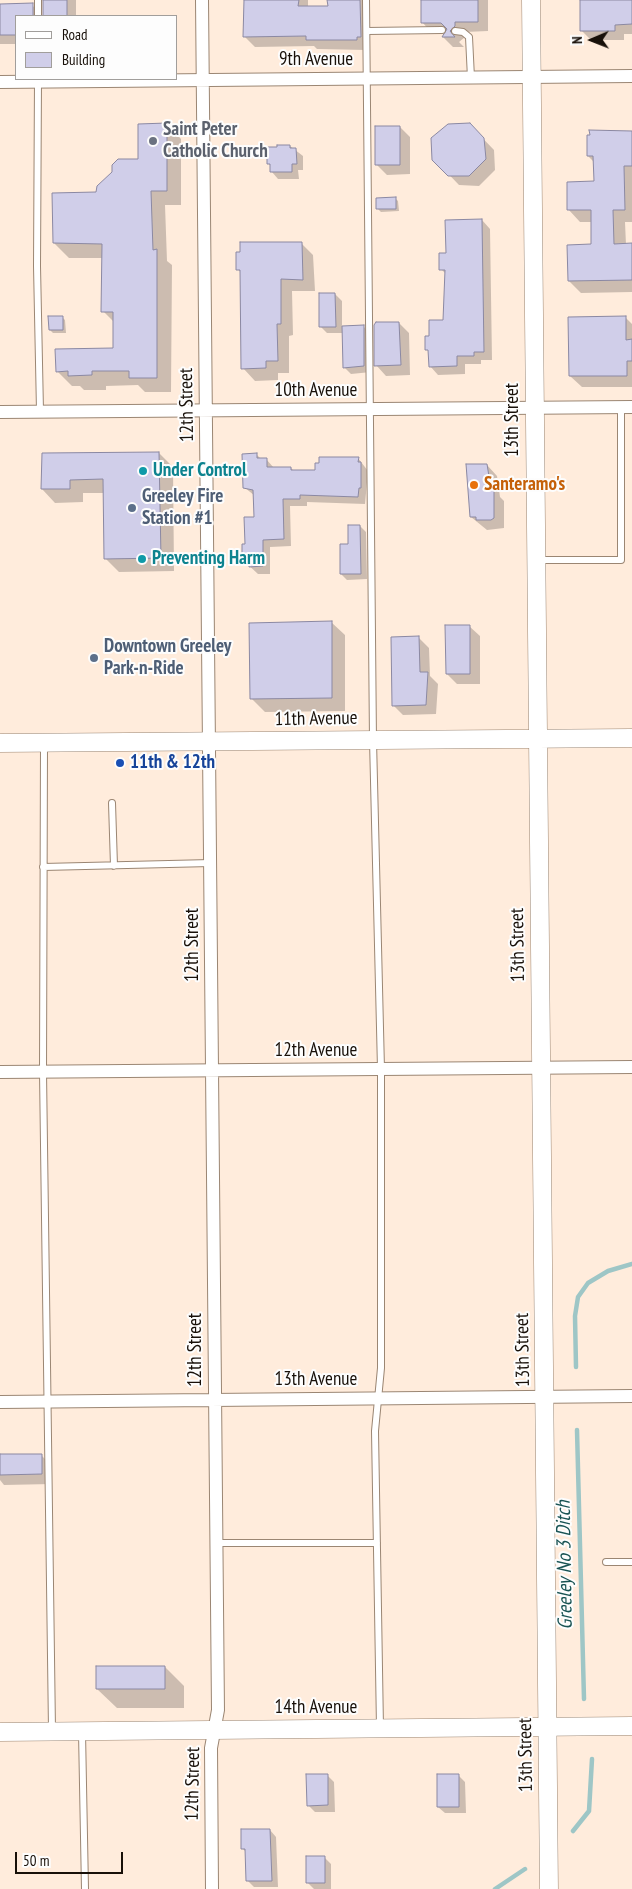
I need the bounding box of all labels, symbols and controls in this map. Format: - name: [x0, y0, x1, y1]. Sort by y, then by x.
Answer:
- legend: [15, 15, 178, 80]
- north arrow: [567, 15, 617, 65]
- text: Road: [62, 25, 88, 44]
- text: N: [568, 36, 586, 44]
- street label: 9th Avenue: [279, 49, 353, 71]
- text: Building: [62, 50, 105, 69]
- place label: Saint Peter Catholic Church: [163, 119, 268, 163]
- marker: Saint Peter Catholic Church: [147, 135, 159, 147]
- street label: 12th Street: [175, 368, 199, 442]
- street label: 10th Avenue: [275, 380, 357, 402]
- street label: 13th Street: [502, 383, 524, 457]
- place label: Under Control: [153, 460, 247, 482]
- marker: Under Control: [137, 465, 149, 477]
- place label: Santeramo's: [484, 474, 565, 496]
- marker: Santeramo's: [468, 479, 480, 491]
- place label: Greeley Fire Station #1: [142, 486, 223, 530]
- marker: Greeley Fire Station #1: [126, 502, 138, 514]
- place label: Preventing Harm: [152, 548, 265, 570]
- marker: Preventing Harm: [136, 553, 148, 565]
- place label: Downtown Greeley Park-n-Ride: [104, 636, 231, 680]
- marker: Downtown Greeley Park-n-Ride: [88, 652, 100, 664]
- street label: 11th Avenue: [274, 707, 358, 731]
- place label: 11th & 12th: [130, 752, 215, 774]
- marker: 11th & 12th: [114, 757, 126, 769]
- street label: 12th Street: [182, 908, 204, 982]
- street label: 13th Street: [506, 908, 530, 982]
- street label: 12th Avenue: [275, 1040, 357, 1062]
- street label: 12th Street: [185, 1313, 207, 1387]
- street label: 13th Street: [511, 1313, 535, 1387]
- street label: 13th Avenue: [275, 1369, 357, 1391]
- water label: Greeley No 3 Ditch: [552, 1500, 578, 1630]
- street label: 14th Avenue: [275, 1697, 357, 1719]
- street label: 13th Street: [514, 1718, 538, 1792]
- street label: 12th Street: [181, 1747, 205, 1821]
- scale bar: [18, 1842, 125, 1874]
- text: 50 m: [23, 1851, 49, 1870]

